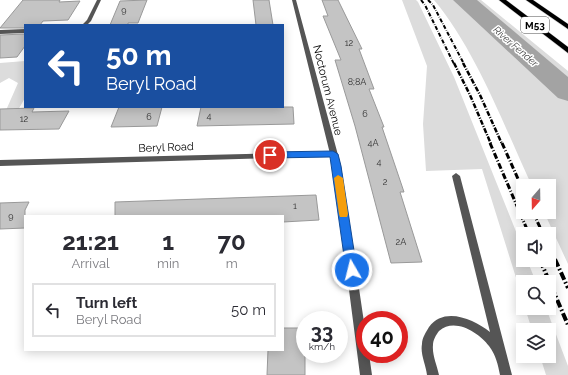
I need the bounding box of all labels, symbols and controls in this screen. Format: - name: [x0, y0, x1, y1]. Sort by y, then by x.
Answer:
- house number: 9: [121, 5, 127, 15]
- road number: M53: [521, 17, 549, 33]
- water label: River Fender: [491, 24, 541, 69]
- house number: 12: [345, 38, 354, 48]
- text: 50 m: [106, 39, 172, 72]
- icon: left: [40, 40, 92, 92]
- street label: Noctorum Avenue: [310, 44, 345, 137]
- text: Beryl Road: [106, 73, 197, 94]
- house number: 8;8A: [348, 77, 366, 87]
- house number: 6: [362, 109, 368, 119]
- house number: 4: [207, 111, 212, 121]
- house number: 6: [146, 112, 152, 122]
- house number: 12: [20, 114, 29, 124]
- pin: [253, 138, 287, 172]
- house number: 4A: [368, 138, 379, 148]
- street label: Beryl Road: [138, 140, 194, 155]
- icon: arrive: [259, 144, 281, 166]
- house number: 4: [377, 157, 382, 167]
- house number: 2: [383, 177, 388, 187]
- north arrow: [516, 179, 556, 219]
- map controls: [516, 179, 556, 363]
- house number: 1: [293, 201, 297, 211]
- house number: 9: [8, 211, 14, 221]
- text: 21:21: [62, 227, 119, 256]
- text: 1: [162, 227, 174, 256]
- text: 70: [218, 227, 246, 256]
- button: sound: [516, 227, 556, 267]
- house number: 2A: [396, 237, 406, 247]
- position arrow: [331, 249, 373, 291]
- text: Arrival: [71, 256, 110, 271]
- text: min: [157, 256, 179, 271]
- text: m: [226, 256, 238, 271]
- button: search: [516, 275, 556, 315]
- text: Turn left: [76, 294, 137, 312]
- icon: left: [42, 299, 64, 321]
- text: 50 m: [231, 301, 266, 319]
- speed limit sign: 40: [356, 311, 408, 363]
- text: Beryl Road: [76, 312, 142, 327]
- text: 33: [311, 320, 333, 344]
- button: layers: [516, 323, 556, 363]
- text: km/h: [309, 341, 335, 352]

